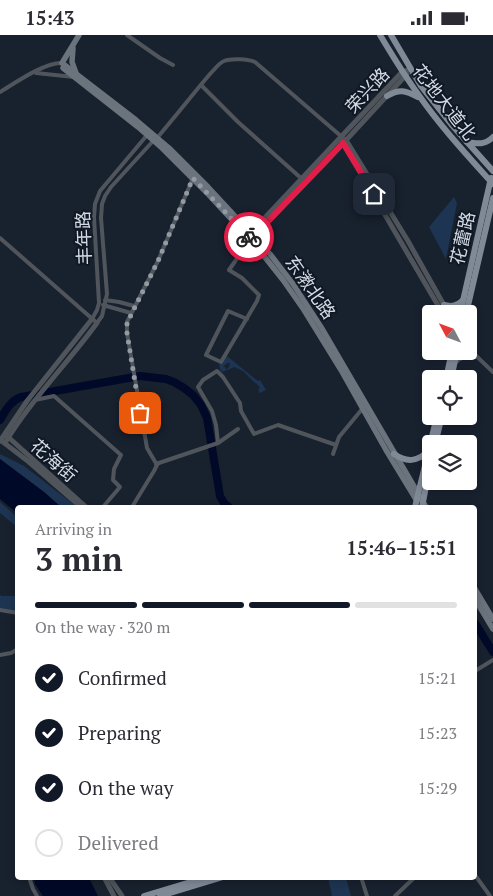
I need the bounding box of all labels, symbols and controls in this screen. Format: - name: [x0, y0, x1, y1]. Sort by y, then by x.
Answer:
- text: 15:43: [25, 5, 74, 30]
- street label: 花地大道北: [408, 59, 482, 145]
- street label: 荣兴路: [340, 62, 394, 118]
- pin: [353, 173, 395, 215]
- icon: home: [360, 180, 388, 208]
- street label: 花蕾路: [444, 209, 480, 267]
- street label: 丰年路: [70, 211, 96, 265]
- courier: [224, 212, 274, 262]
- icon: bike: [235, 223, 263, 251]
- street label: 东漖北路: [281, 251, 341, 323]
- north arrow: [422, 305, 478, 360]
- map controls: [422, 305, 477, 490]
- button: locate: [422, 370, 477, 425]
- pin: [119, 392, 161, 434]
- icon: bag: [126, 399, 154, 427]
- street label: 花海街: [26, 433, 82, 487]
- button: layers: [422, 435, 477, 490]
- text: Arriving in: [35, 518, 112, 540]
- text: 15:46–15:51: [346, 535, 457, 560]
- text: 3 min: [35, 538, 123, 580]
- text: On the way · 320 m: [35, 616, 170, 638]
- icon: check: [35, 664, 63, 692]
- text: Confirmed: [78, 665, 167, 690]
- text: 15:21: [418, 667, 457, 689]
- icon: check: [35, 719, 63, 747]
- text: Preparing: [78, 720, 161, 745]
- text: 15:23: [418, 722, 457, 744]
- icon: check: [35, 774, 63, 802]
- text: On the way: [78, 775, 173, 800]
- text: 15:29: [418, 777, 457, 799]
- text: Delivered: [78, 830, 159, 855]

